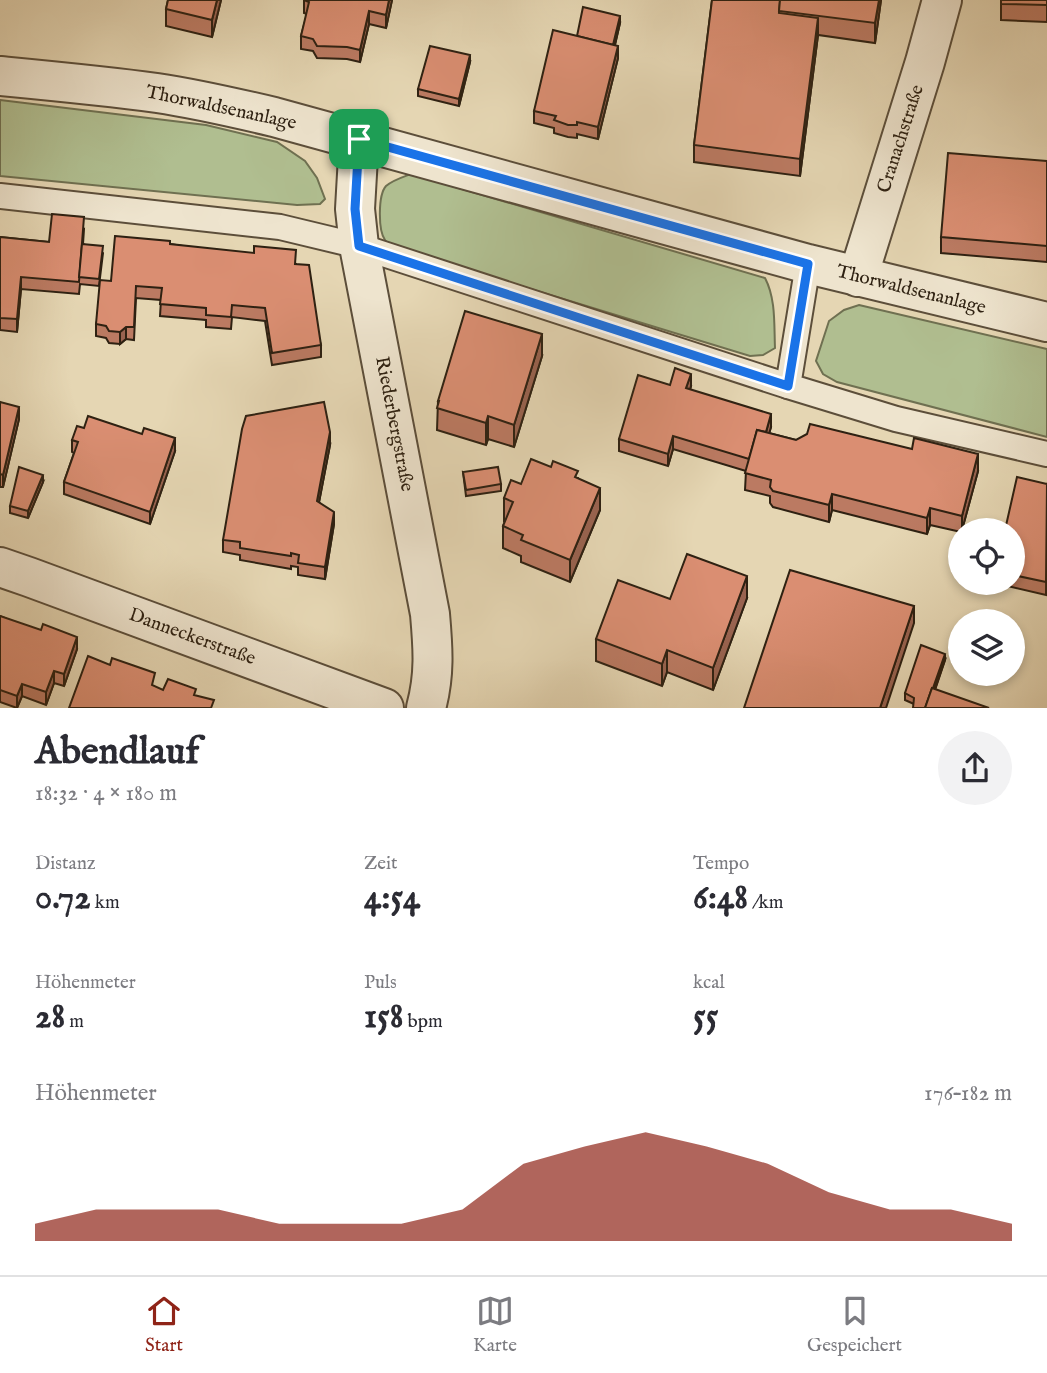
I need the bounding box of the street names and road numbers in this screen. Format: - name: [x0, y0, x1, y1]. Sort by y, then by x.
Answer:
- street label: Thorwaldsenanlage: [143, 80, 299, 136]
- street label: Cranachstraße: [872, 82, 930, 196]
- street label: Thorwaldsenanlage: [834, 260, 989, 320]
- street label: Riederbergstraße: [369, 354, 419, 494]
- street label: Danneckerstraße: [125, 603, 259, 671]

